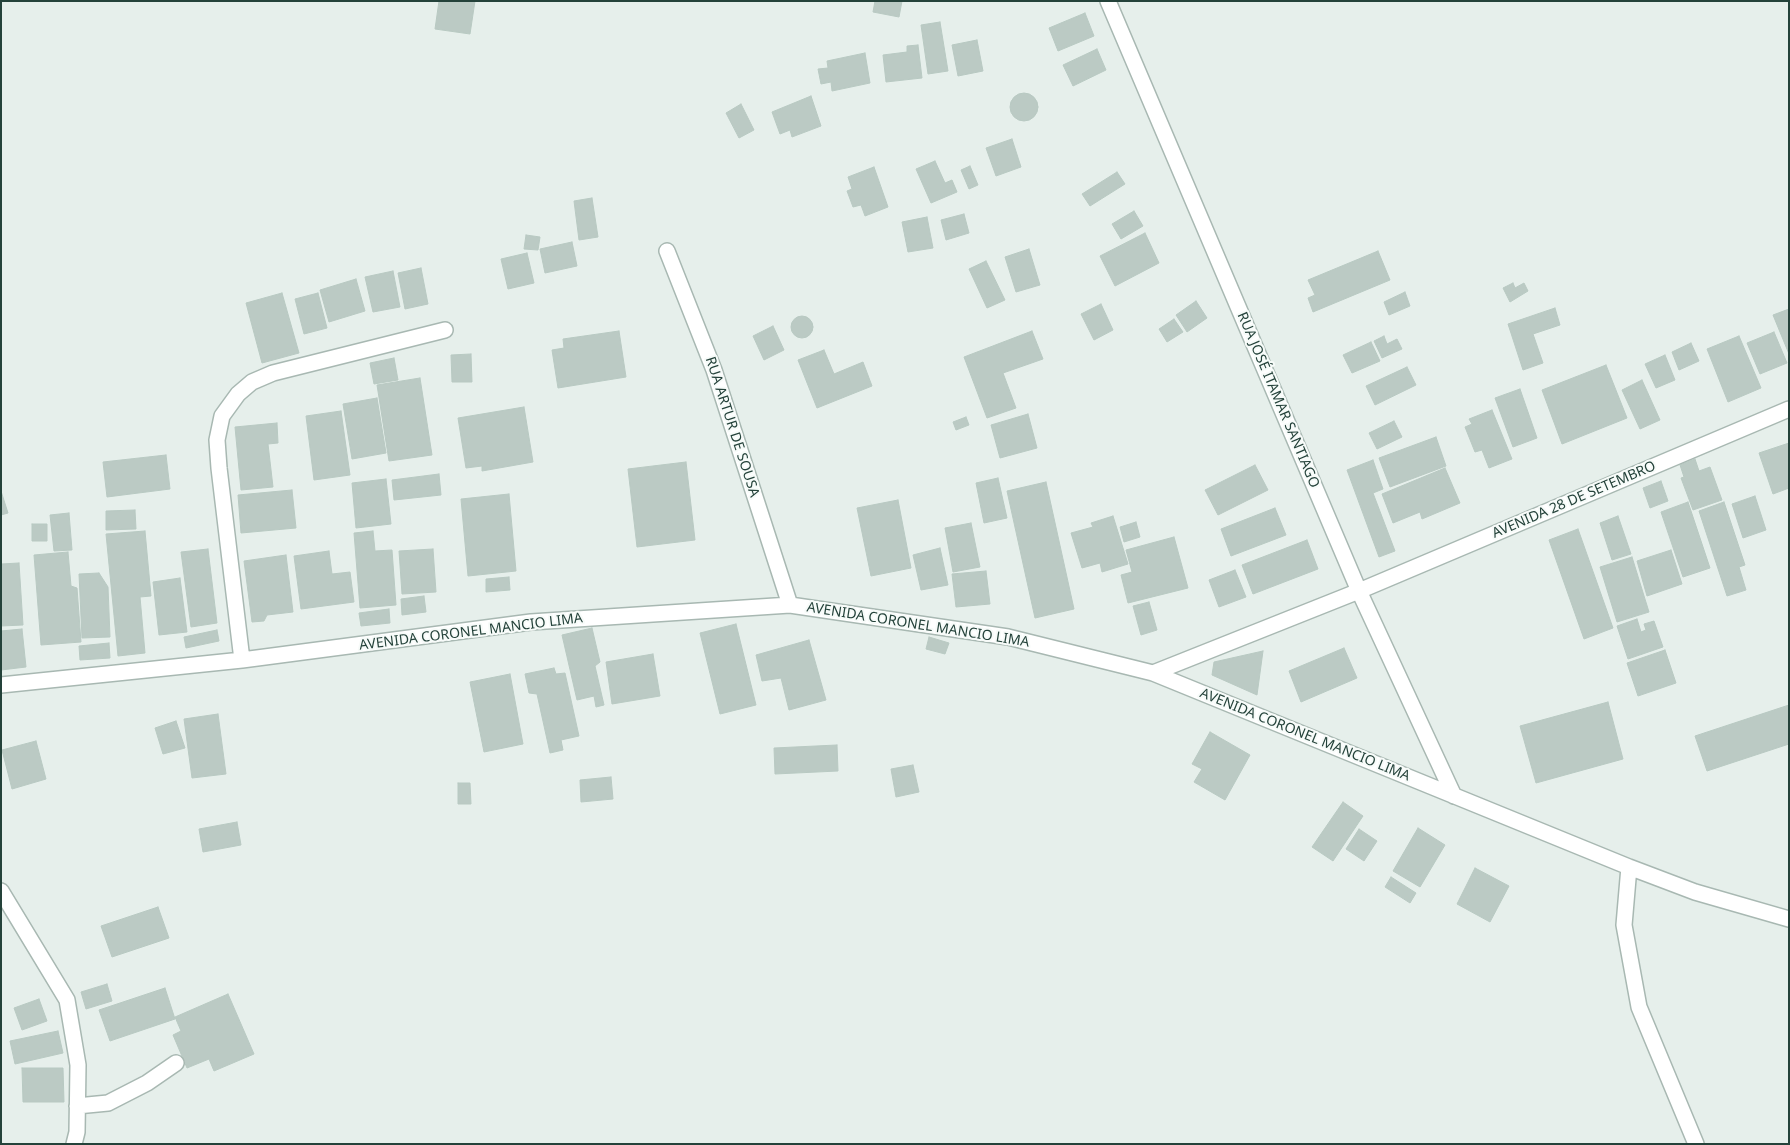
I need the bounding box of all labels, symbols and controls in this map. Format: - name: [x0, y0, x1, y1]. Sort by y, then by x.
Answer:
- street label: RUA JOSÉ ITAMAR SANTIAGO: [1233, 310, 1323, 490]
- street label: RUA ARTUR DE SOUSA: [701, 355, 763, 499]
- street label: AVENIDA 28 DE SETEMBRO: [1490, 458, 1658, 542]
- street label: AVENIDA CORONEL MANCIO LIMA: [805, 599, 1031, 651]
- street label: AVENIDA CORONEL MANCIO LIMA: [358, 610, 584, 654]
- street label: AVENIDA CORONEL MANCIO LIMA: [1197, 685, 1413, 785]

